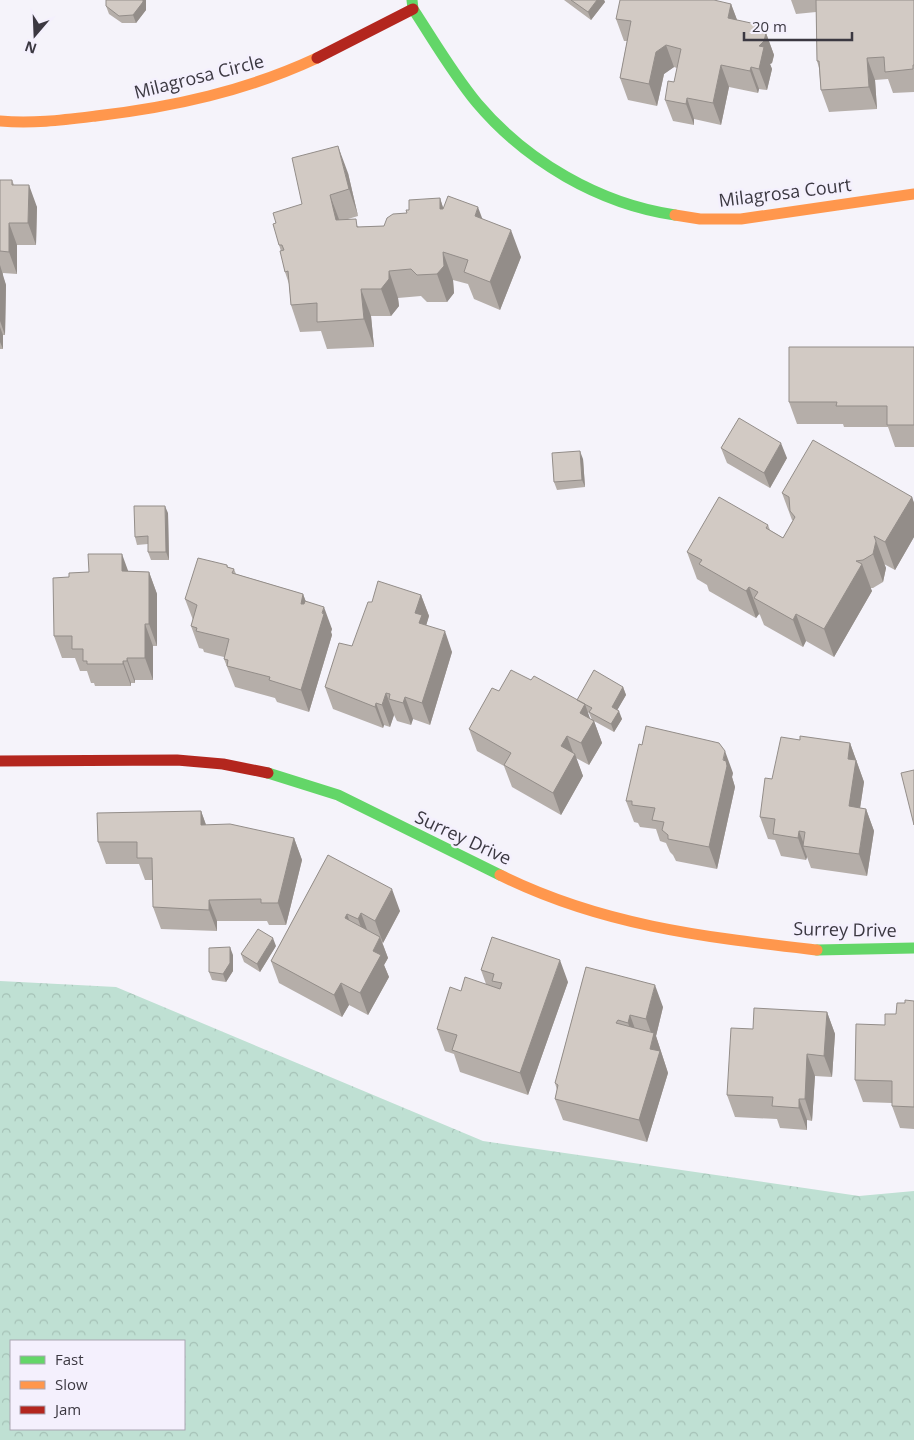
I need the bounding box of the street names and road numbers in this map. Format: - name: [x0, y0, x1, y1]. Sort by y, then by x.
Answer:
- street label: Milagrosa Circle: [131, 48, 266, 104]
- street label: Milagrosa Court: [717, 172, 853, 212]
- street label: Surrey Drive: [411, 804, 515, 870]
- street label: Surrey Drive: [793, 916, 897, 942]

